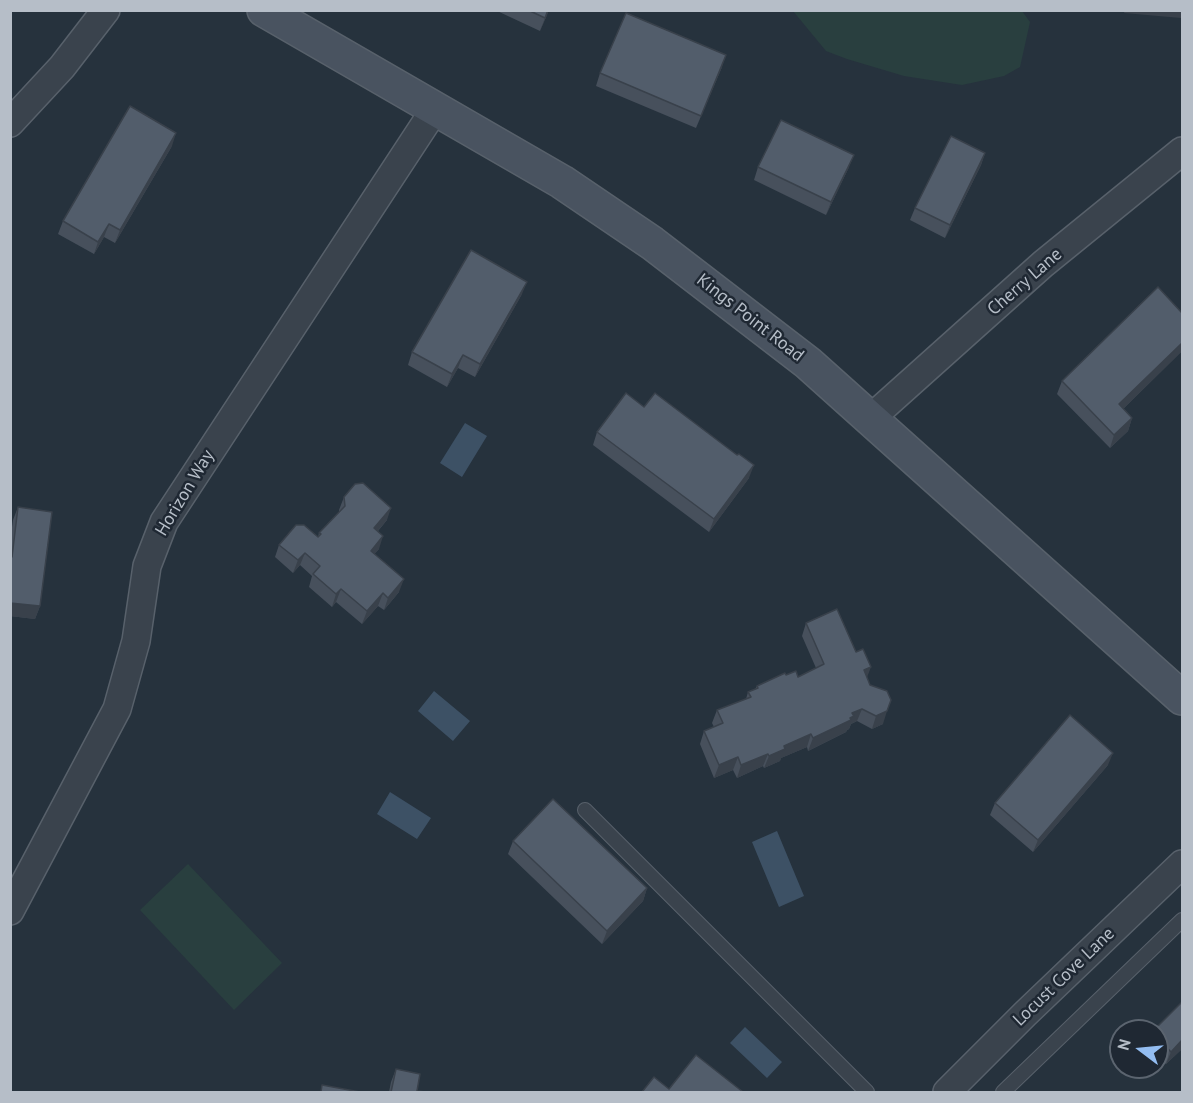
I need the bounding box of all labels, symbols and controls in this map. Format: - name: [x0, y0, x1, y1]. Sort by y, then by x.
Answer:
- street label: Cherry Lane: [983, 244, 1067, 320]
- street label: Kings Point Road: [692, 269, 808, 367]
- street label: Horizon Way: [151, 446, 219, 540]
- street label: Locust Cove Lane: [1009, 923, 1119, 1031]
- north arrow: [1109, 1019, 1169, 1079]
- text: N: [1113, 1037, 1135, 1052]

